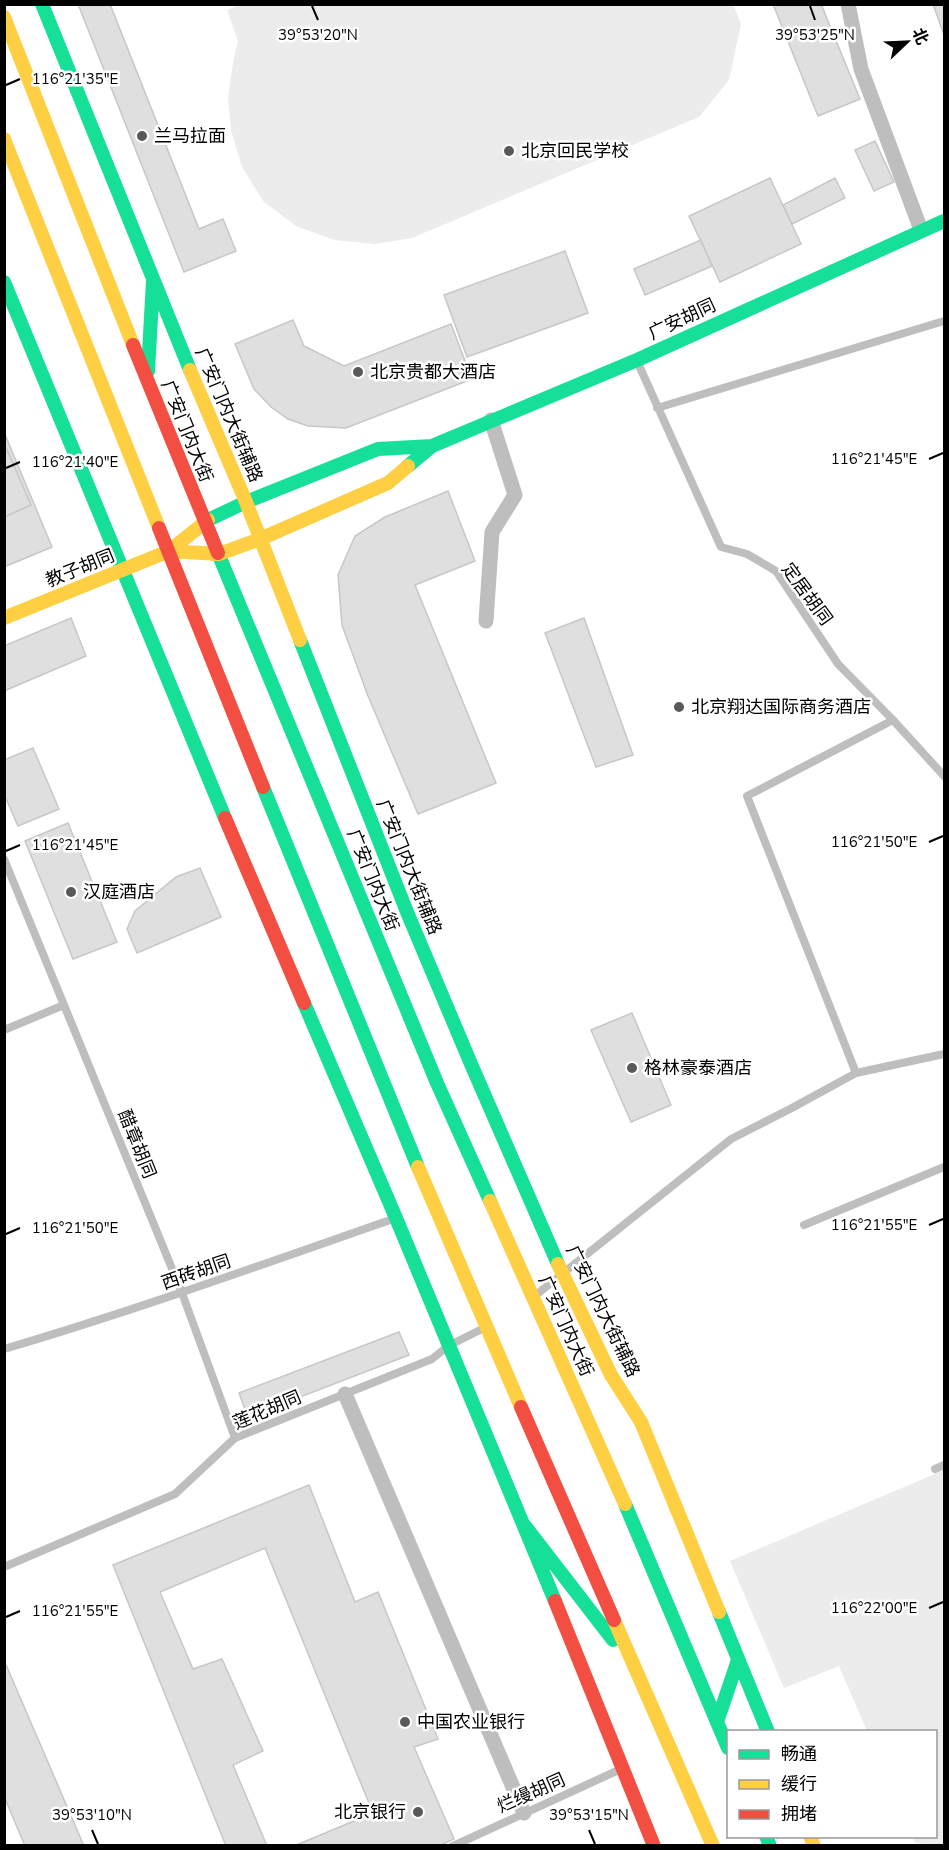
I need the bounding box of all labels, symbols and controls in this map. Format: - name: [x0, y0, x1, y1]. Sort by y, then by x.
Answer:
- north arrow: [877, 12, 937, 72]
- text: 39°53'20"N: [278, 25, 358, 45]
- text: 39°53'25"N: [775, 25, 855, 45]
- text: 北: [907, 25, 933, 48]
- text: 116°21'35"E: [32, 69, 118, 89]
- place label: 兰马拉面: [154, 124, 226, 148]
- marker: 兰马拉面: [135, 129, 149, 143]
- place label: 北京回民学校: [521, 139, 629, 163]
- marker: 北京回民学校: [502, 144, 516, 158]
- street label: 广安胡同: [644, 293, 720, 345]
- street label: 广安门内大街辅路: [190, 344, 268, 486]
- place label: 北京贵都大酒店: [370, 360, 496, 384]
- marker: 北京贵都大酒店: [351, 365, 365, 379]
- street label: 广安门内大街: [156, 376, 218, 486]
- text: 116°21'45"E: [831, 449, 917, 469]
- text: 116°21'40"E: [32, 452, 118, 472]
- street label: 教子胡同: [42, 543, 118, 593]
- street label: 定居胡同: [776, 558, 838, 630]
- place label: 北京翔达国际商务酒店: [691, 695, 871, 719]
- marker: 北京翔达国际商务酒店: [672, 700, 686, 714]
- street label: 广安门内大街辅路: [372, 796, 446, 938]
- street label: 广安门内大街: [343, 826, 403, 934]
- text: 116°21'50"E: [831, 832, 917, 852]
- text: 116°21'45"E: [32, 835, 118, 855]
- place label: 汉庭酒店: [83, 880, 155, 904]
- marker: 汉庭酒店: [64, 885, 78, 899]
- place label: 格林豪泰酒店: [644, 1056, 752, 1080]
- marker: 格林豪泰酒店: [625, 1061, 639, 1075]
- street label: 醋章胡同: [112, 1106, 162, 1182]
- text: 116°21'55"E: [831, 1215, 917, 1235]
- text: 116°21'50"E: [32, 1218, 118, 1238]
- street label: 广安门内大街辅路: [562, 1242, 644, 1380]
- street label: 西砖胡同: [158, 1249, 234, 1295]
- street label: 广安门内大街: [534, 1272, 598, 1380]
- street label: 莲花胡同: [229, 1385, 305, 1435]
- text: 116°22'00"E: [831, 1598, 917, 1618]
- text: 116°21'55"E: [32, 1601, 118, 1621]
- place label: 中国农业银行: [417, 1710, 525, 1734]
- marker: 中国农业银行: [398, 1715, 412, 1729]
- legend: [727, 1730, 937, 1838]
- text: 畅通: [781, 1742, 817, 1766]
- street label: 烂缦胡同: [493, 1767, 569, 1819]
- text: 缓行: [781, 1772, 817, 1796]
- place label: 北京银行: [334, 1800, 406, 1824]
- text: 拥堵: [781, 1802, 817, 1826]
- text: 39°53'10"N: [52, 1805, 132, 1825]
- marker: 北京银行: [411, 1805, 425, 1819]
- text: 39°53'15"N: [549, 1805, 629, 1825]

